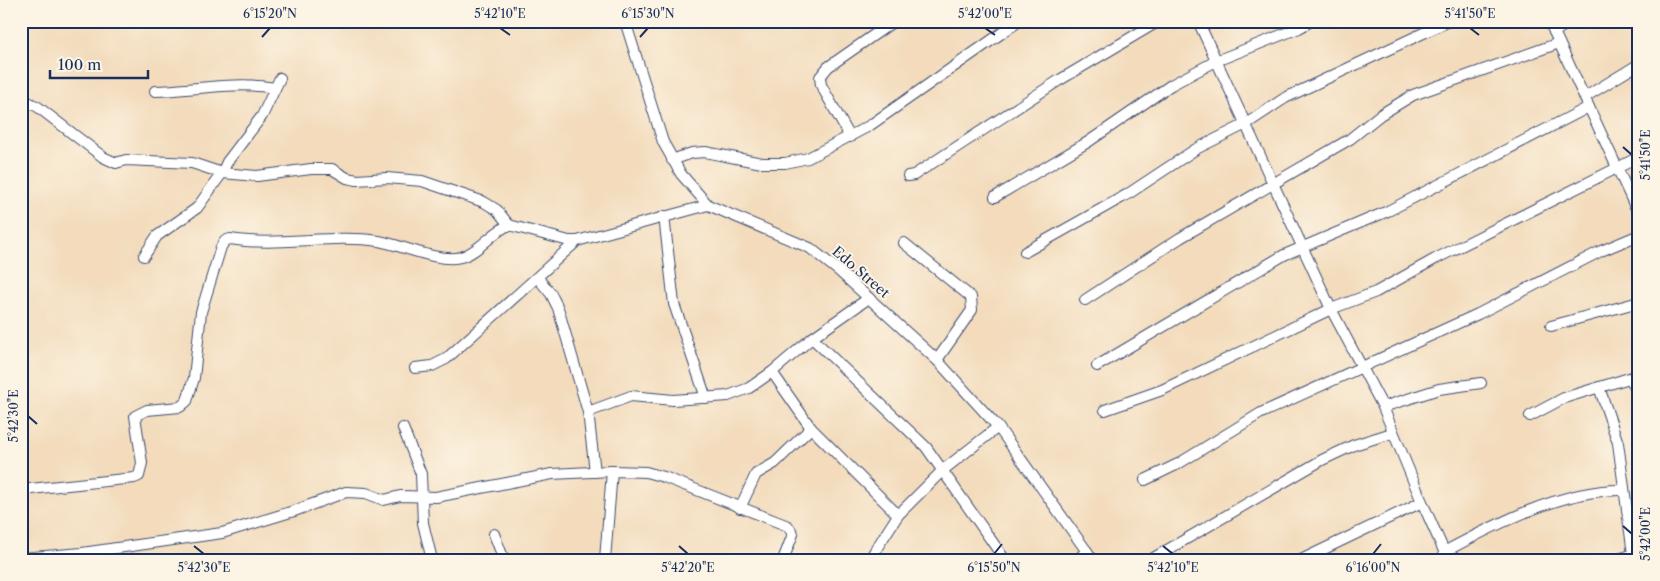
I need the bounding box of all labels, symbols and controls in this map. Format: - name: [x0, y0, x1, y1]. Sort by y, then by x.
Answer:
- text: 6°15'20"N: [243, 6, 297, 21]
- text: 5°42'10"E: [474, 6, 526, 21]
- text: 6°15'30"N: [621, 6, 675, 21]
- text: 5°42'00"E: [958, 6, 1012, 21]
- text: 5°41'50"E: [1445, 6, 1495, 21]
- scale bar: [50, 48, 148, 80]
- text: 100 m: [58, 55, 101, 74]
- text: 5°41'50"E: [1638, 130, 1653, 180]
- street label: Edo Street: [829, 242, 893, 302]
- text: 5°42'30"E: [6, 389, 21, 443]
- text: 5°42'00"E: [1638, 507, 1653, 561]
- text: 5°42'30"E: [177, 560, 231, 575]
- text: 5°42'20"E: [661, 560, 715, 575]
- text: 6°15'50"N: [967, 560, 1021, 575]
- text: 5°42'10"E: [1147, 560, 1199, 575]
- text: 6°16'00"N: [1346, 560, 1400, 575]

